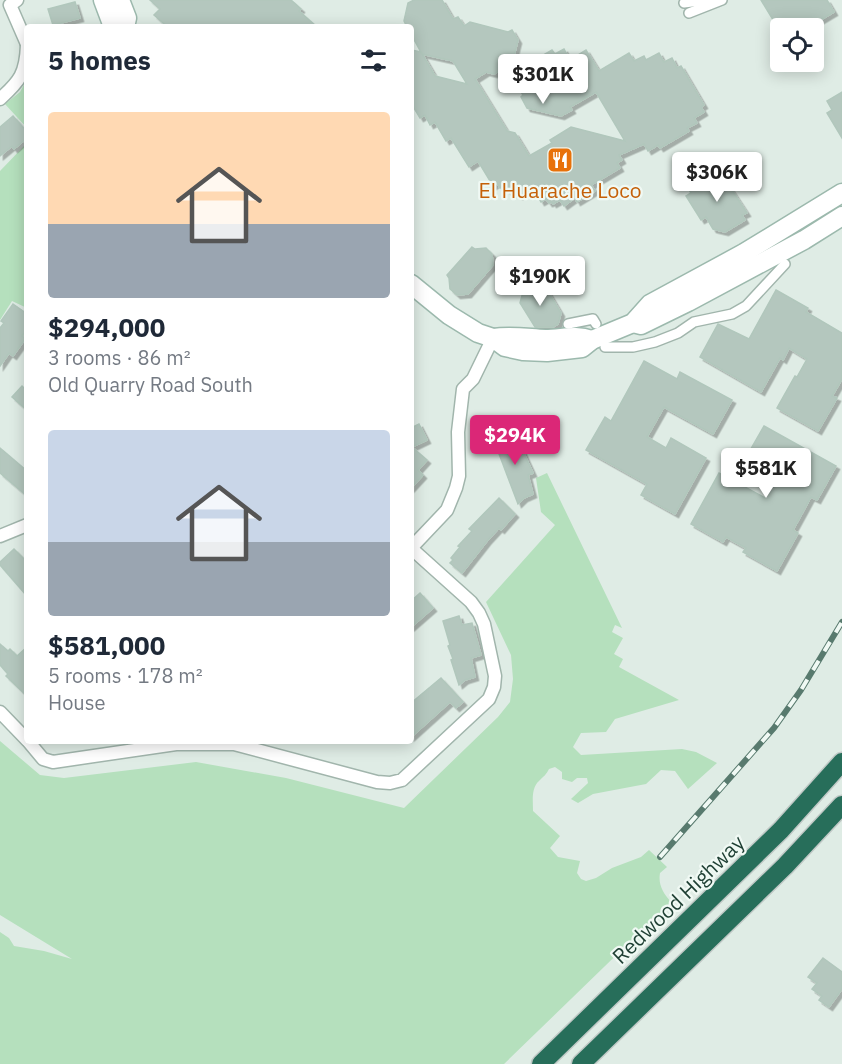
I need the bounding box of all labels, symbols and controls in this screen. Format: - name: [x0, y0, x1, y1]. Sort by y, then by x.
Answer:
- map controls: [770, 18, 824, 72]
- button: locate: [770, 18, 824, 72]
- text: 5 homes: [48, 43, 151, 77]
- icon: filters: [357, 44, 390, 77]
- pin: $301K: [501, 54, 585, 105]
- text: $301K: [512, 60, 574, 87]
- restaurant icon: El Huarache Loco: [545, 145, 575, 175]
- icon: home: [165, 151, 273, 259]
- pin: $306K: [675, 152, 759, 203]
- text: $306K: [686, 158, 748, 185]
- place label: El Huarache Loco: [479, 176, 641, 204]
- pin: $190K: [498, 256, 582, 307]
- text: $190K: [509, 262, 571, 289]
- text: $294,000: [48, 310, 165, 344]
- text: 3 rooms · 86 m²: [48, 344, 191, 371]
- text: Old Quarry Road South: [48, 371, 253, 398]
- pin: $294K: [473, 415, 557, 466]
- text: $294K: [484, 421, 546, 448]
- pin: $581K: [724, 448, 808, 499]
- text: $581K: [735, 454, 797, 481]
- icon: home: [165, 469, 273, 577]
- text: $581,000: [48, 628, 165, 662]
- text: 5 rooms · 178 m²: [48, 662, 203, 689]
- text: House: [48, 689, 105, 716]
- street label: Redwood Highway: [606, 828, 751, 970]

